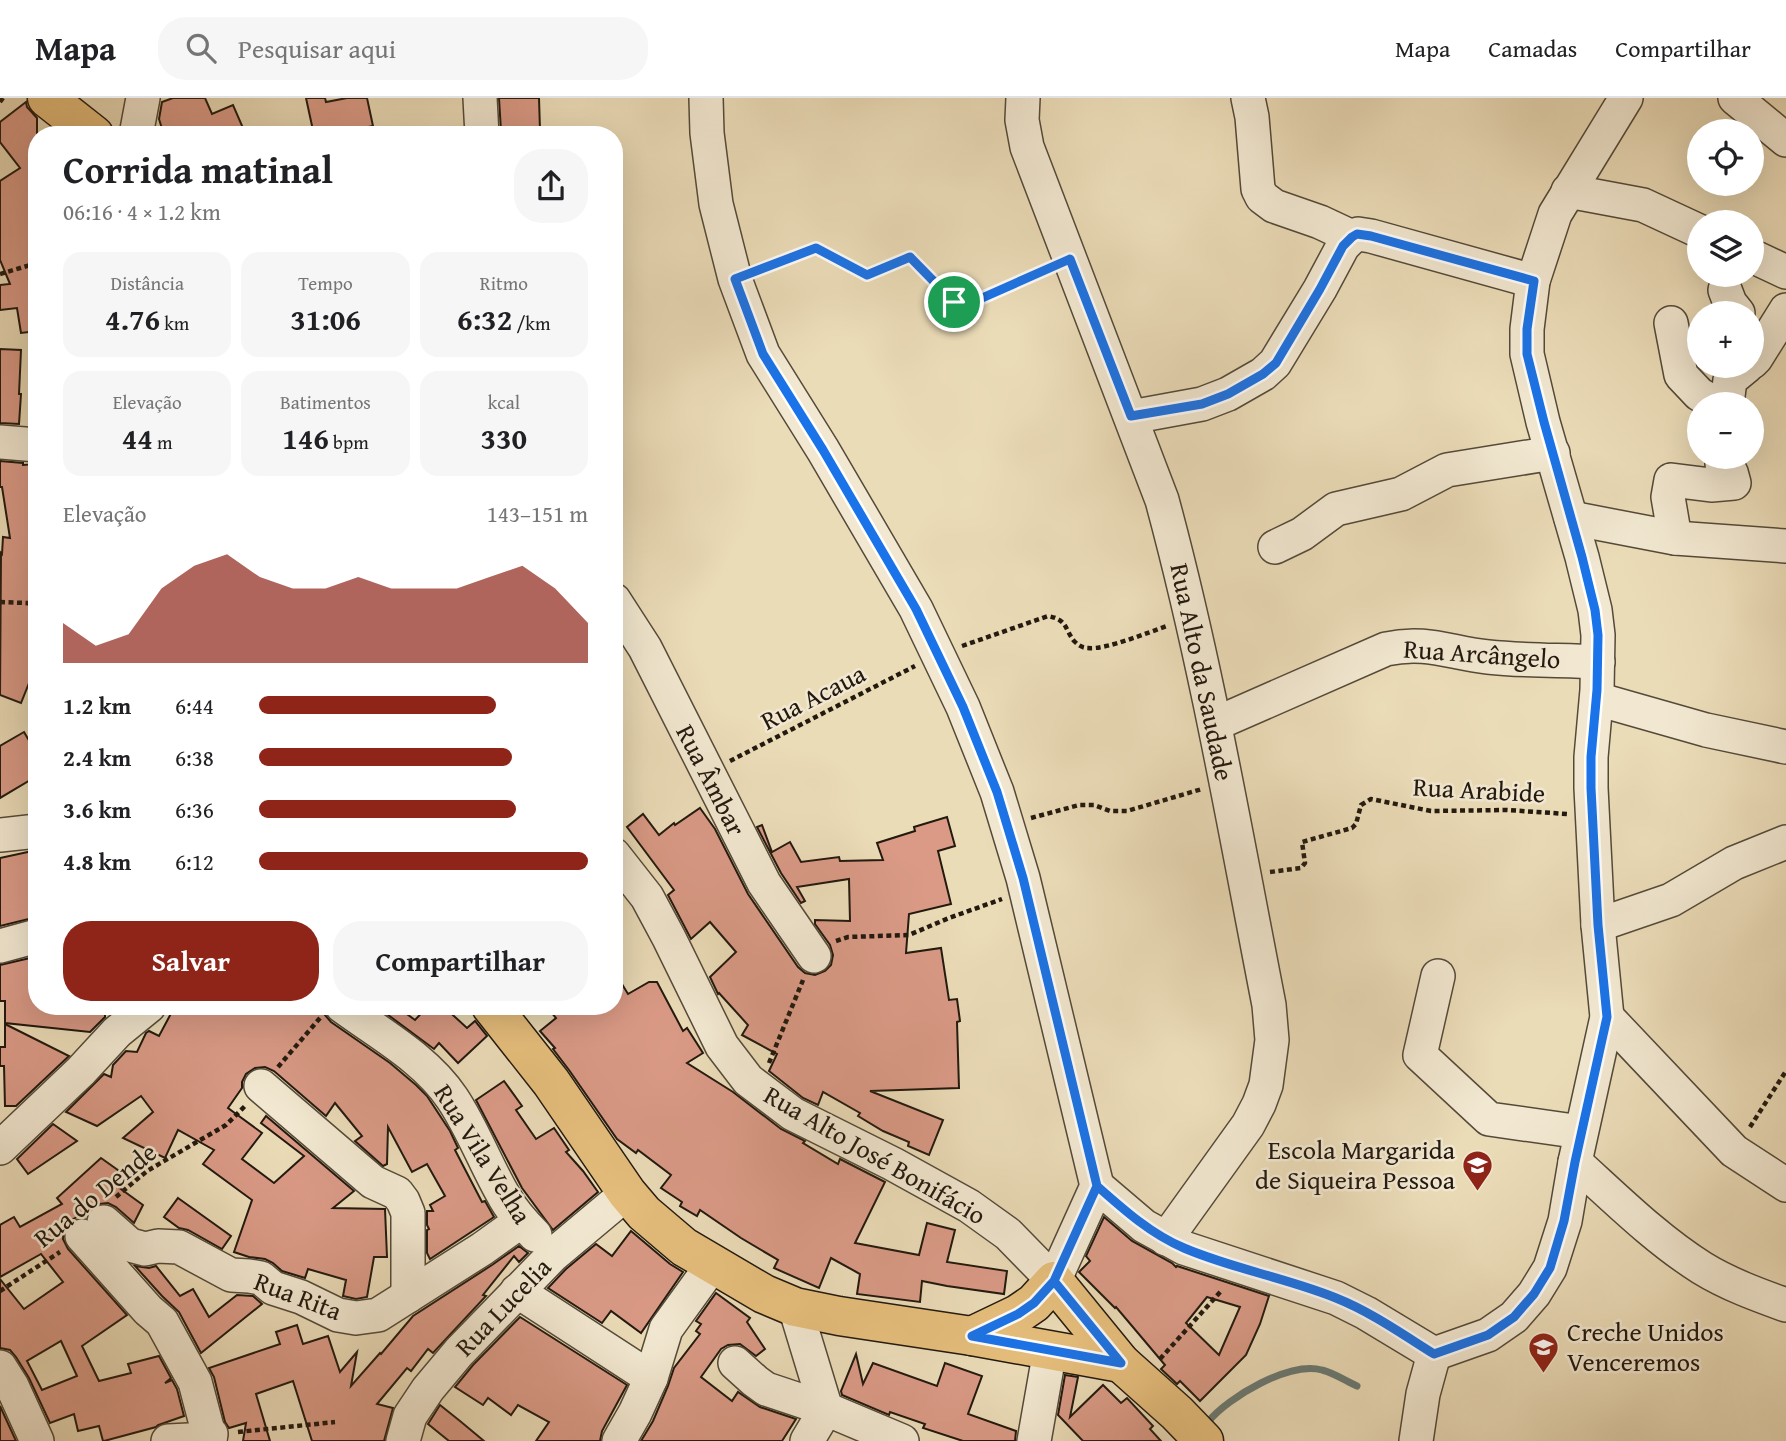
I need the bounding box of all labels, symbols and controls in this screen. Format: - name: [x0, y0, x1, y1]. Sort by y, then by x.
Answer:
- search box: [158, 17, 648, 80]
- text: Mapa: [35, 24, 116, 72]
- icon: search: [182, 29, 220, 67]
- text: Pesquisar aqui: [238, 29, 396, 68]
- text: Mapa: [1395, 31, 1450, 66]
- text: Camadas: [1488, 31, 1577, 66]
- text: Compartilhar: [1615, 31, 1751, 66]
- map controls: [1687, 119, 1764, 469]
- button: locate: [1687, 119, 1764, 196]
- text: Corrida matinal: [63, 141, 333, 197]
- button: share: [514, 149, 588, 223]
- text: 06:16 · 4 × 1.2 km: [63, 195, 221, 228]
- button: layers: [1687, 210, 1764, 287]
- text: Distância: [110, 269, 184, 297]
- text: Tempo: [298, 269, 353, 297]
- text: Ritmo: [480, 269, 528, 297]
- pin: [924, 272, 984, 332]
- icon: arrive: [935, 283, 973, 321]
- text: 4.76: [105, 297, 160, 341]
- text: 31:06: [290, 297, 361, 341]
- text: 6:32: [457, 297, 512, 341]
- button: +: [1687, 301, 1764, 378]
- text: km: [160, 309, 189, 337]
- text: /km: [512, 309, 551, 337]
- text: Elevação: [113, 388, 182, 416]
- text: Batimentos: [280, 388, 371, 416]
- text: kcal: [488, 388, 520, 416]
- button: −: [1687, 392, 1764, 469]
- text: 44: [122, 416, 153, 460]
- text: 146: [282, 416, 329, 460]
- text: 330: [481, 416, 527, 460]
- text: m: [153, 428, 173, 456]
- text: bpm: [329, 428, 369, 456]
- text: Elevação: [63, 497, 147, 530]
- text: 143–151 m: [487, 497, 588, 530]
- street label: Rua Alto da Saudade: [1160, 560, 1245, 784]
- street label: Rua Arcângelo: [1402, 629, 1562, 678]
- street label: Rua Acaua: [754, 653, 873, 740]
- text: 1.2 km: [63, 689, 131, 722]
- text: 6:44: [175, 689, 214, 722]
- street label: Rua Âmbar: [667, 717, 756, 843]
- text: 2.4 km: [63, 741, 131, 774]
- text: 6:38: [175, 741, 214, 774]
- street label: Rua Arabide: [1412, 767, 1546, 812]
- text: 3.6 km: [63, 793, 131, 826]
- text: 6:36: [175, 793, 214, 826]
- text: 4.8 km: [63, 845, 131, 878]
- text: 6:12: [175, 845, 214, 878]
- button: Salvar: [63, 921, 319, 1001]
- button: Compartilhar: [333, 921, 588, 1001]
- street label: Rua Alto José Bonifácio: [757, 1075, 994, 1234]
- street label: Rua Vila Velha: [425, 1076, 542, 1232]
- place label: Escola Margarida de Siqueira Pessoa: [1255, 1130, 1456, 1199]
- street label: Rua do Dende: [25, 1133, 165, 1257]
- school or university icon: Escola Margarida de Siqueira Pessoa: [1461, 1148, 1495, 1192]
- street label: Rua Lucelia: [445, 1248, 560, 1365]
- street label: Rua Rita: [249, 1261, 348, 1330]
- place label: Creche Unidos Venceremos: [1567, 1312, 1724, 1381]
- school or university icon: Creche Unidos Venceremos: [1527, 1330, 1561, 1374]

